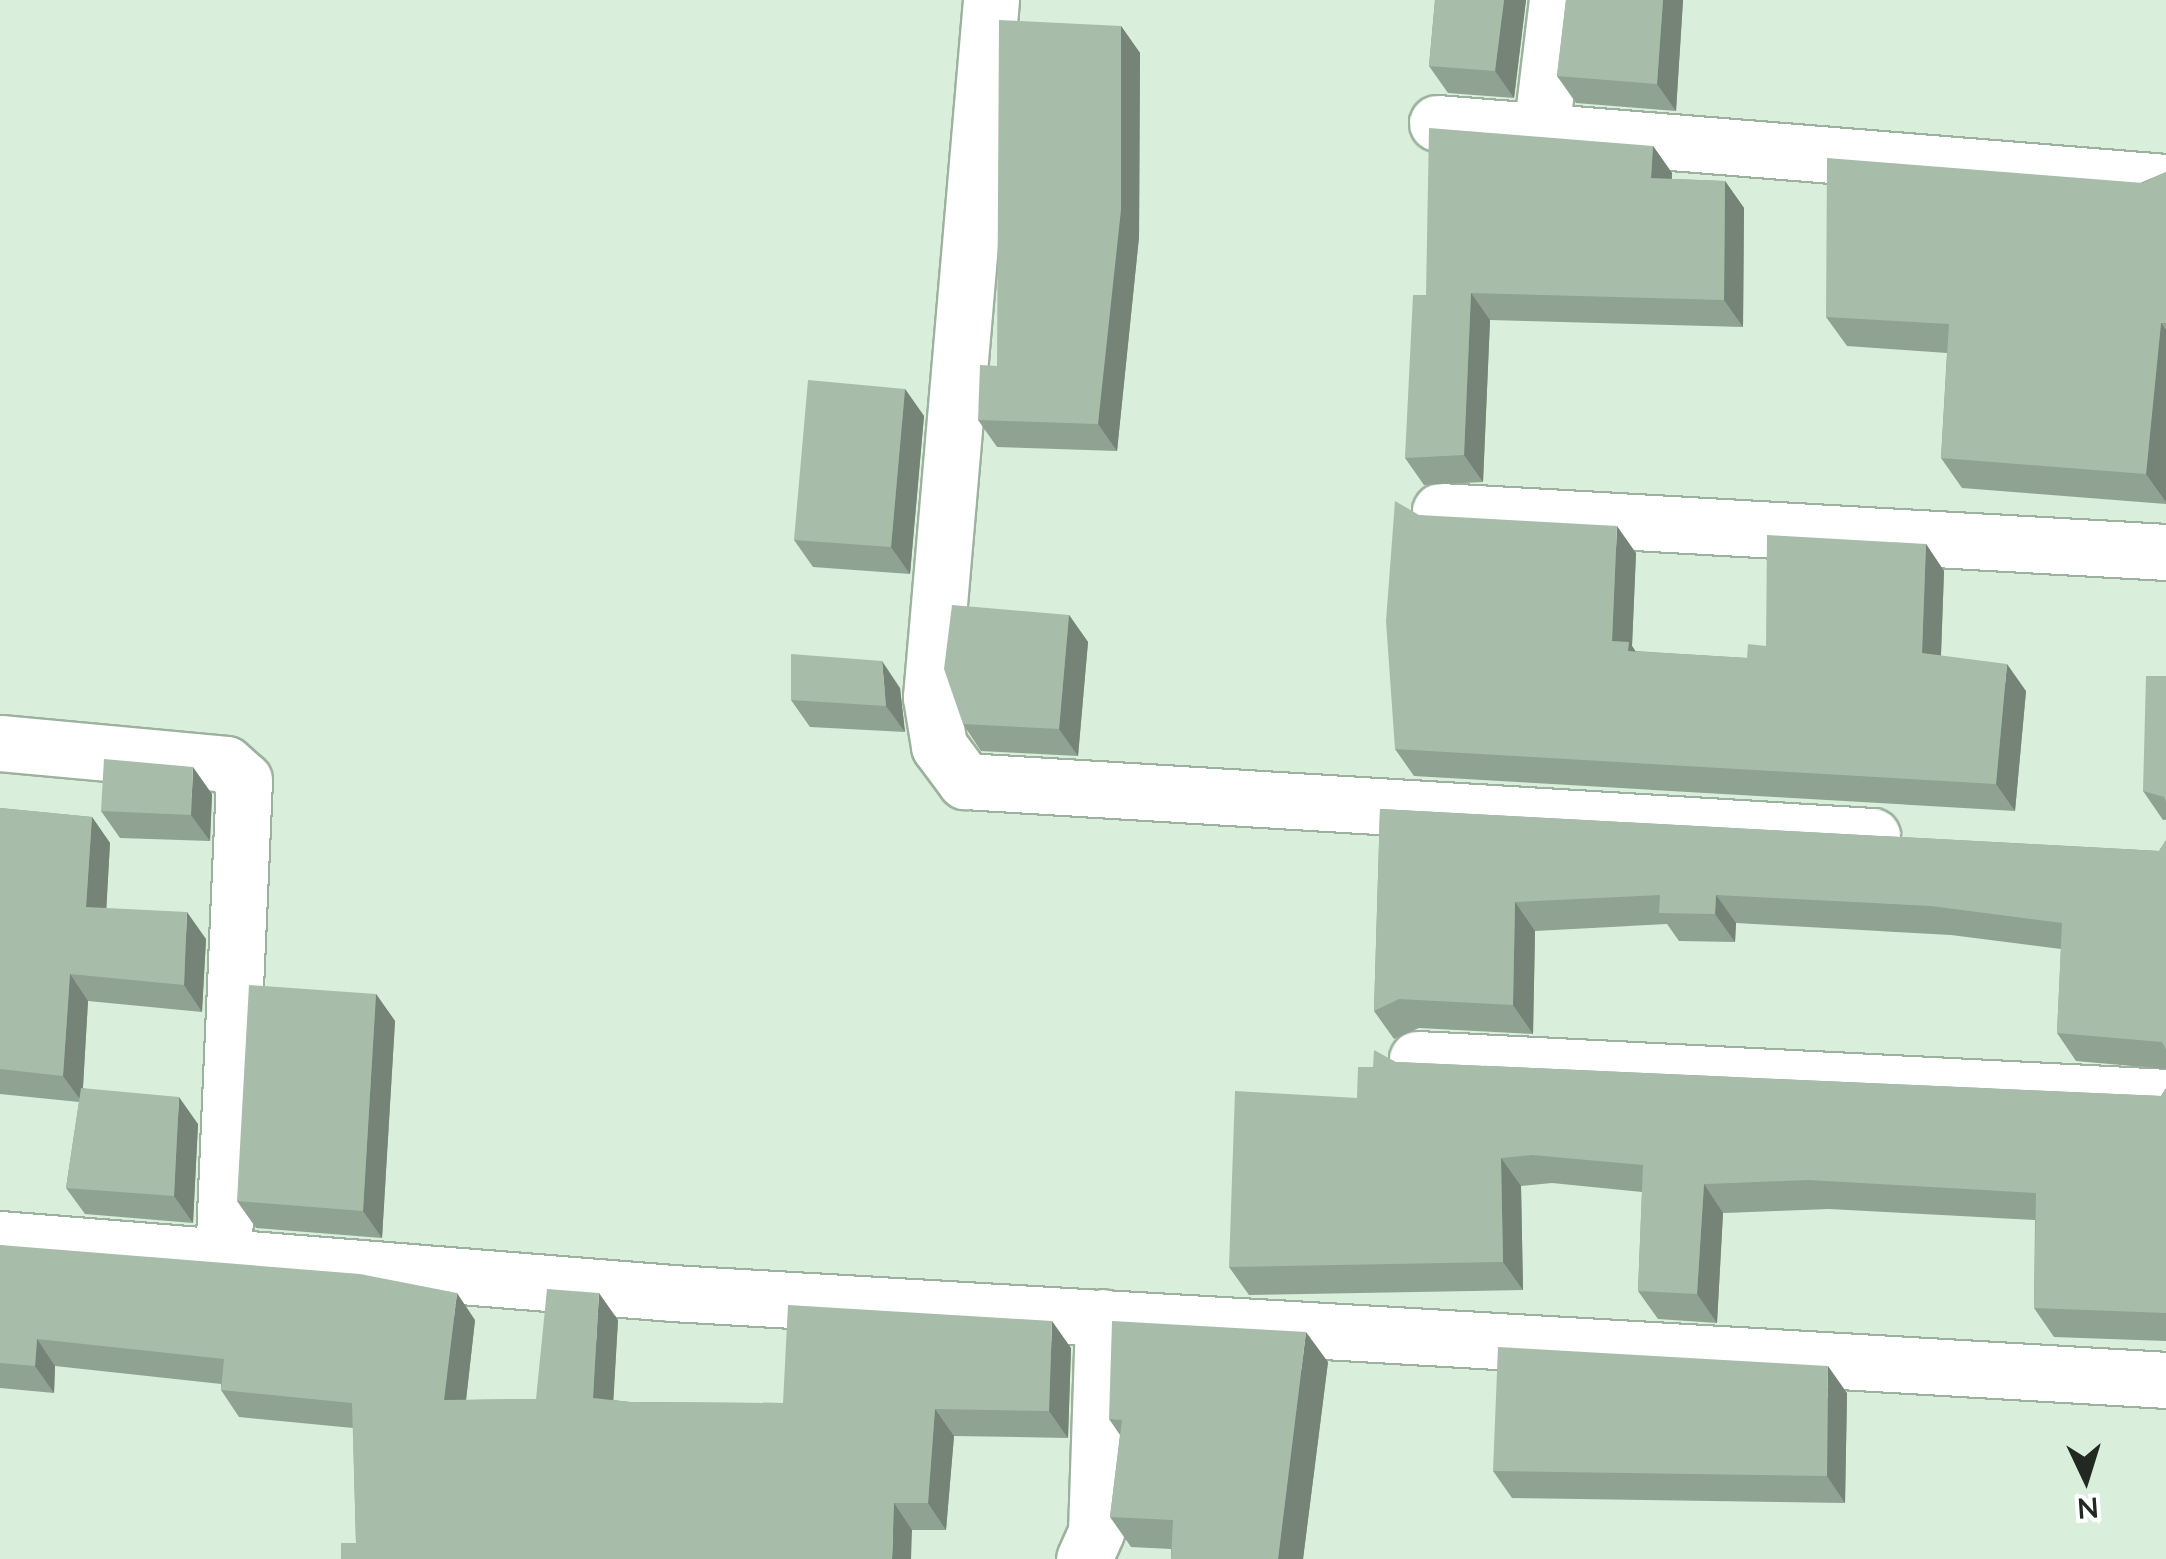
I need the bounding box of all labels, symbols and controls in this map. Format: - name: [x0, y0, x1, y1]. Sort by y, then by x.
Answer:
- north arrow: [2036, 1429, 2136, 1529]
- text: N: [2076, 1491, 2100, 1527]

